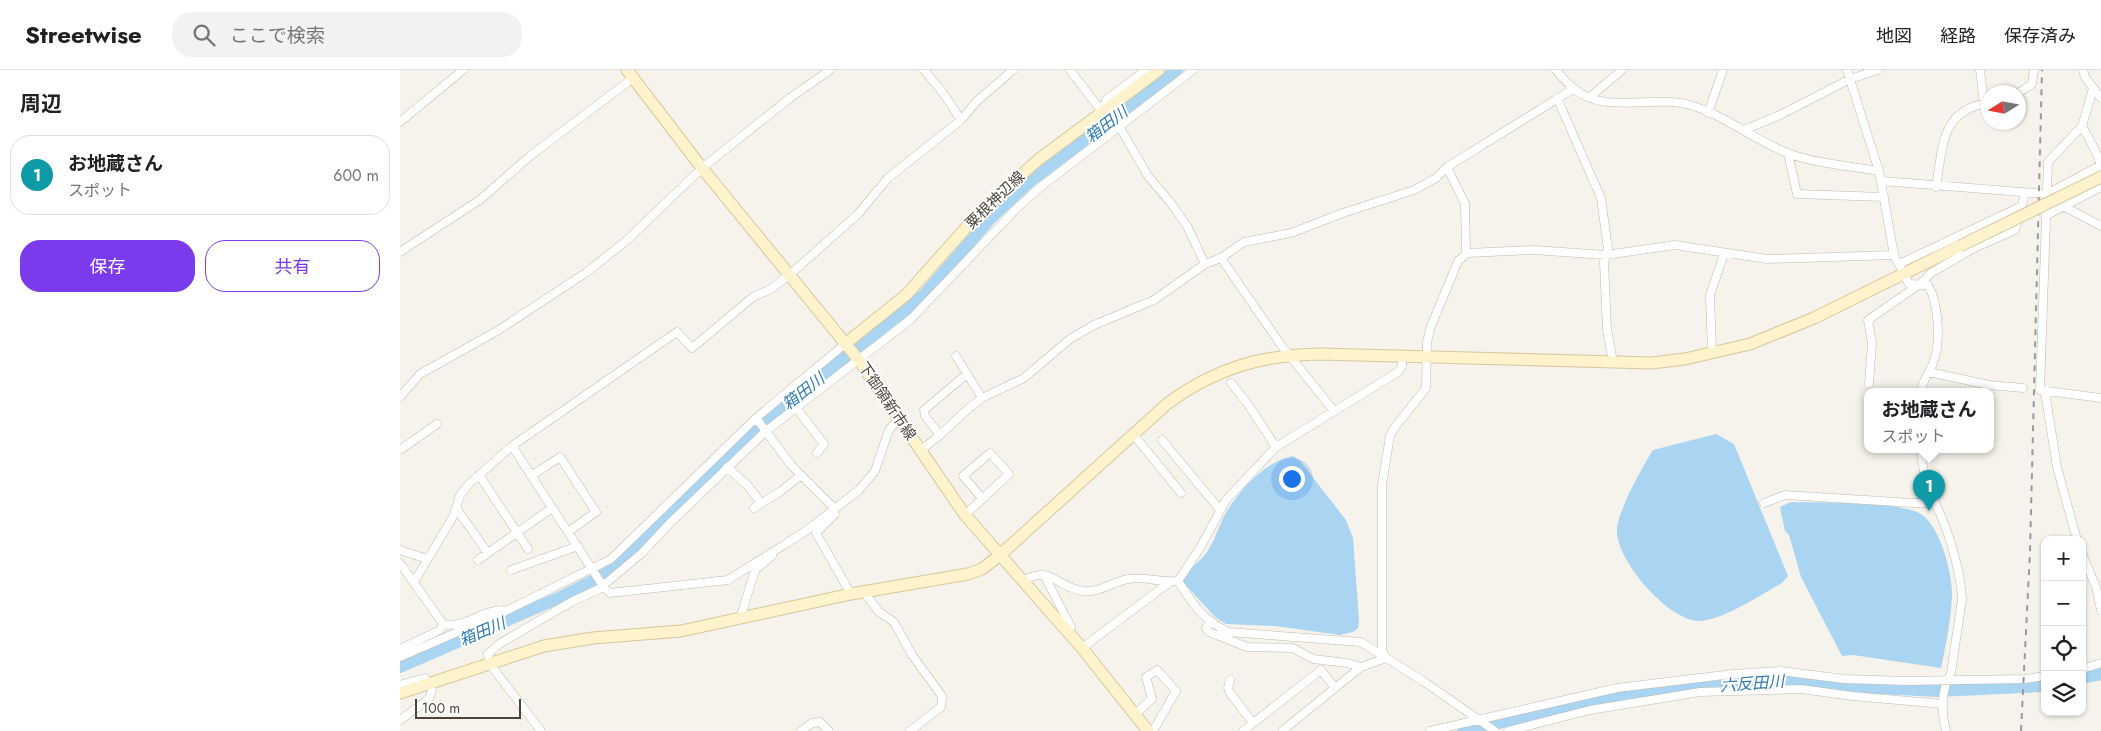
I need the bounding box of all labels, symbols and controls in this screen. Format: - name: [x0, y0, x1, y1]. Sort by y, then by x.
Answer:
- search box: [172, 12, 522, 57]
- text: Streetwise: [25, 17, 142, 52]
- icon: search: [190, 21, 218, 49]
- text: ここで検索: [230, 22, 325, 49]
- text: 地図: [1876, 23, 1912, 49]
- text: 経路: [1940, 23, 1976, 49]
- text: 保存済み: [2004, 23, 2076, 49]
- north arrow: [1981, 85, 2026, 130]
- text: 周辺: [20, 89, 62, 119]
- water label: 箱田川: [1080, 100, 1134, 148]
- text: お地蔵さん: [68, 150, 163, 177]
- text: 1: [33, 164, 41, 187]
- text: 600 m: [333, 164, 379, 187]
- street label: 粟根神辺線: [960, 166, 1030, 234]
- text: スポット: [68, 179, 132, 202]
- button: 保存: [20, 240, 195, 292]
- button: 共有: [205, 240, 380, 292]
- street label: 下御領新市線: [853, 358, 921, 444]
- water label: 箱田川: [777, 366, 831, 415]
- popup: [1864, 388, 1994, 453]
- text: お地蔵さん: [1881, 396, 1977, 423]
- text: スポット: [1881, 425, 1946, 448]
- your location: [1279, 466, 1305, 492]
- pin: 1: [1913, 470, 1945, 511]
- map controls: [2041, 536, 2086, 716]
- button: +: [2041, 536, 2086, 581]
- button: −: [2041, 581, 2086, 626]
- water label: 箱田川: [456, 611, 511, 651]
- button: locate: [2041, 626, 2086, 671]
- water label: 六反田川: [1719, 670, 1787, 697]
- button: layers: [2041, 671, 2086, 716]
- scale bar: [415, 696, 521, 719]
- text: 100 m: [422, 698, 460, 718]

